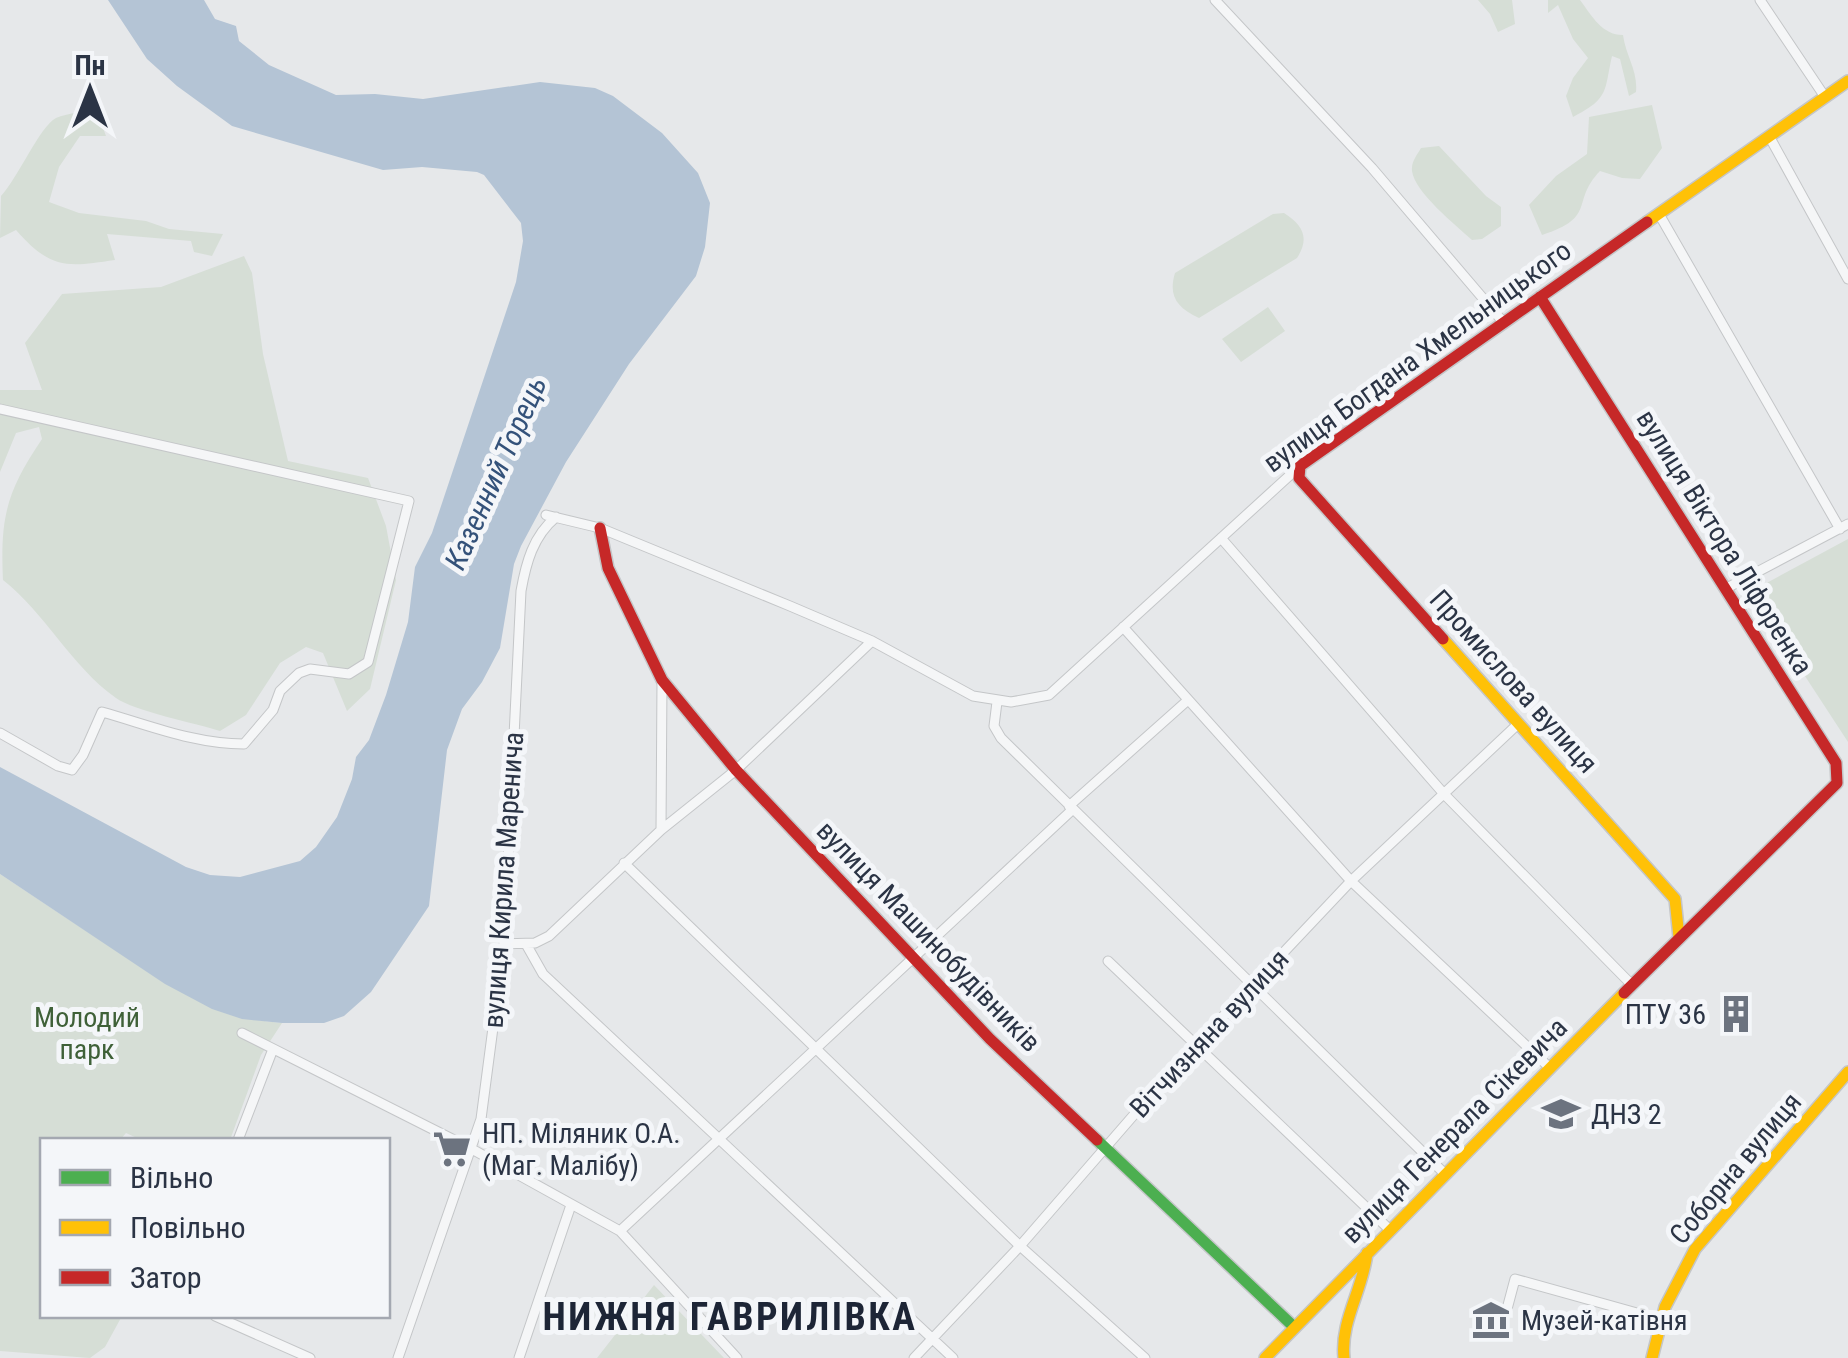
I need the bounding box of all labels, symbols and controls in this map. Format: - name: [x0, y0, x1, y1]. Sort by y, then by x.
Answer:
- north arrow: [40, 40, 140, 140]
- text: Пн: [74, 49, 106, 82]
- street label: вулиця Богдана Хмельницького: [1257, 234, 1578, 479]
- water label: Казенний Торець: [437, 371, 554, 575]
- street label: вулиця Віктора Ліфоренка: [1630, 404, 1820, 681]
- street label: Промислова вулиця: [1423, 583, 1604, 780]
- street label: вулиця Кирила Маренича: [477, 731, 530, 1029]
- street label: вулиця Машинобудівників: [810, 814, 1047, 1058]
- street label: Вітчизняна вулиця: [1123, 943, 1296, 1124]
- building icon: ПТУ 36: [1715, 993, 1757, 1035]
- place label: ПТУ 36: [1625, 998, 1706, 1031]
- park label: Молодий парк: [34, 1001, 140, 1066]
- street label: вулиця Генерала Сікевича: [1335, 1011, 1574, 1250]
- street label: Соборна вулиця: [1663, 1086, 1808, 1251]
- school or university icon: ДНЗ 2: [1540, 1093, 1582, 1135]
- place label: ДНЗ 2: [1591, 1098, 1662, 1131]
- place label: НП. Міляник О.А. (Маг. Малібу): [482, 1117, 681, 1182]
- supermarket icon: НП. Міляник О.А. (Маг. Малібу): [431, 1128, 473, 1170]
- legend: [40, 1138, 390, 1318]
- text: Вільно: [130, 1160, 213, 1195]
- text: Повільно: [130, 1210, 246, 1245]
- text: Затор: [130, 1260, 202, 1295]
- district label: НИЖНЯ ГАВРИЛІВКА: [543, 1295, 917, 1339]
- museum icon: Музей-катівня: [1470, 1299, 1512, 1341]
- place label: Музей-катівня: [1521, 1304, 1687, 1337]

